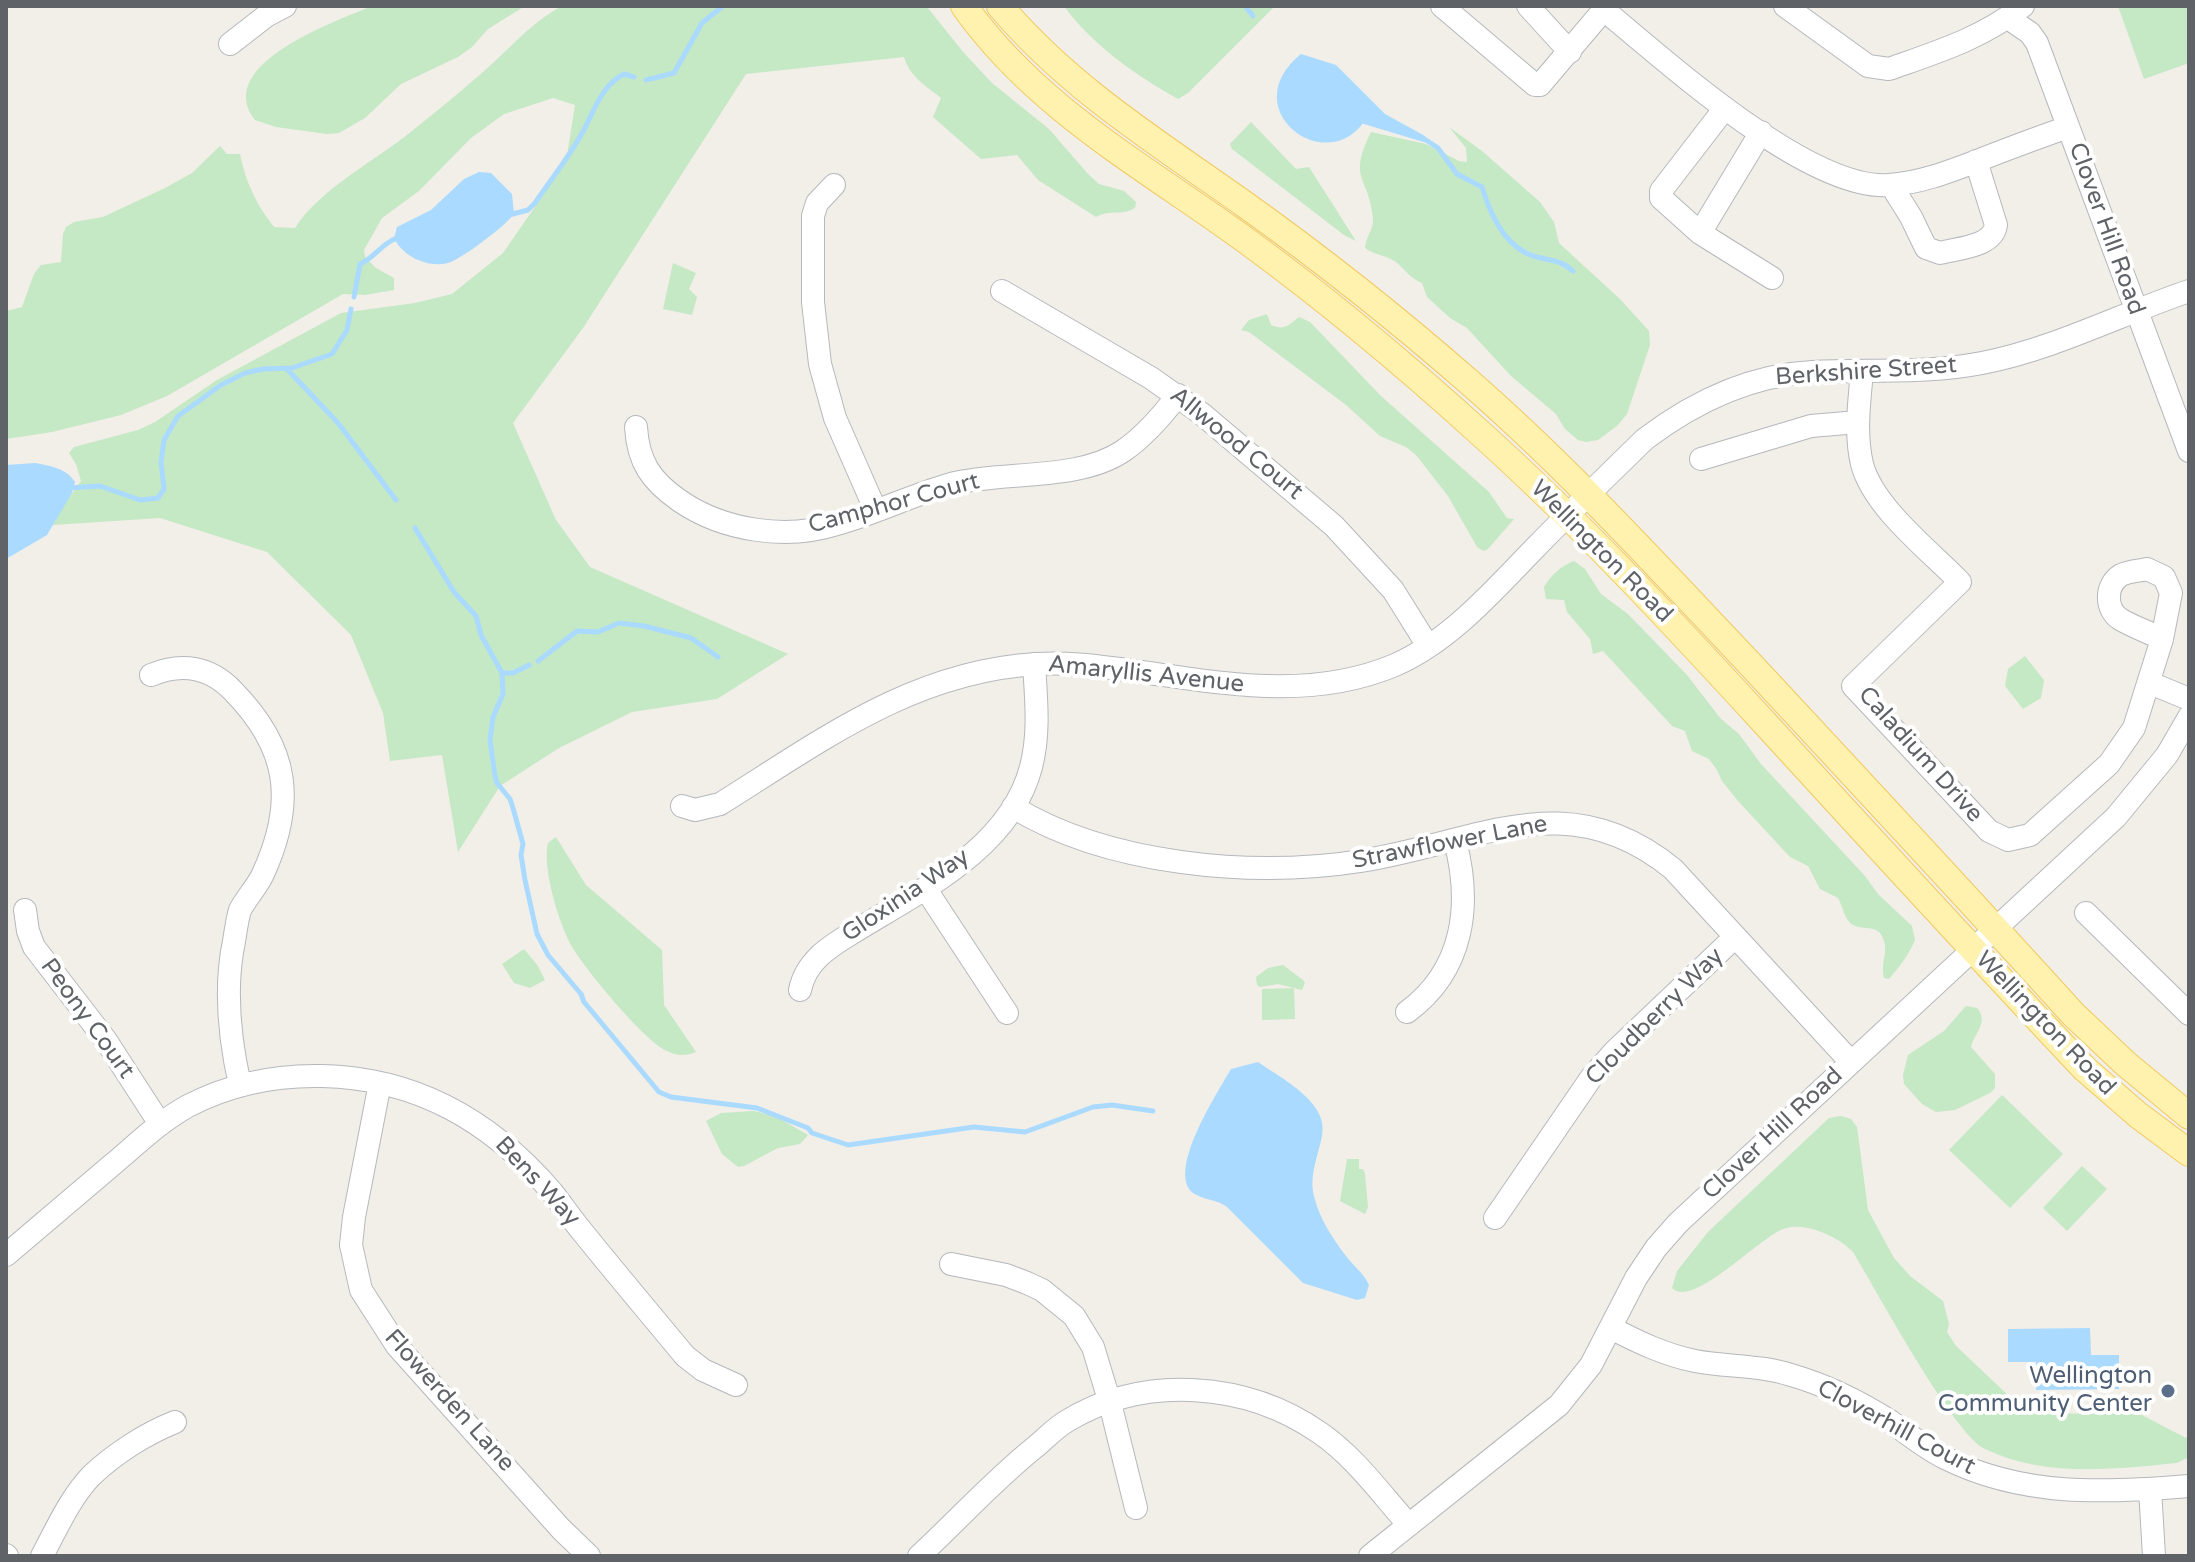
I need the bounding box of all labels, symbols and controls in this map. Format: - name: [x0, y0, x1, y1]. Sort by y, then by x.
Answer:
- street label: Clover Hill Road: [2062, 139, 2150, 319]
- street label: Berkshire Street: [1774, 351, 1958, 393]
- street label: Allwood Court: [1164, 382, 1308, 506]
- street label: Camphor Court: [805, 467, 983, 541]
- street label: Wellington Road: [1524, 475, 1678, 629]
- street label: Amaryllis Avenue: [1047, 650, 1245, 700]
- street label: Caladium Drive: [1852, 681, 1988, 829]
- street label: Strawflower Lane: [1350, 810, 1550, 876]
- street label: Gloxinia Way: [837, 843, 975, 949]
- street label: Cloudberry Way: [1580, 942, 1730, 1092]
- street label: Wellington Road: [1969, 946, 2121, 1102]
- street label: Peony Court: [34, 953, 140, 1085]
- street label: Clover Hill Road: [1697, 1062, 1849, 1206]
- street label: Bens Way: [488, 1131, 586, 1233]
- street label: Flowerden Lane: [378, 1324, 520, 1478]
- place label: Wellington Community Center: [1938, 1363, 2152, 1419]
- street label: Cloverhill Court: [1812, 1374, 1980, 1482]
- marker: Wellington Community Center: [2159, 1382, 2177, 1400]

